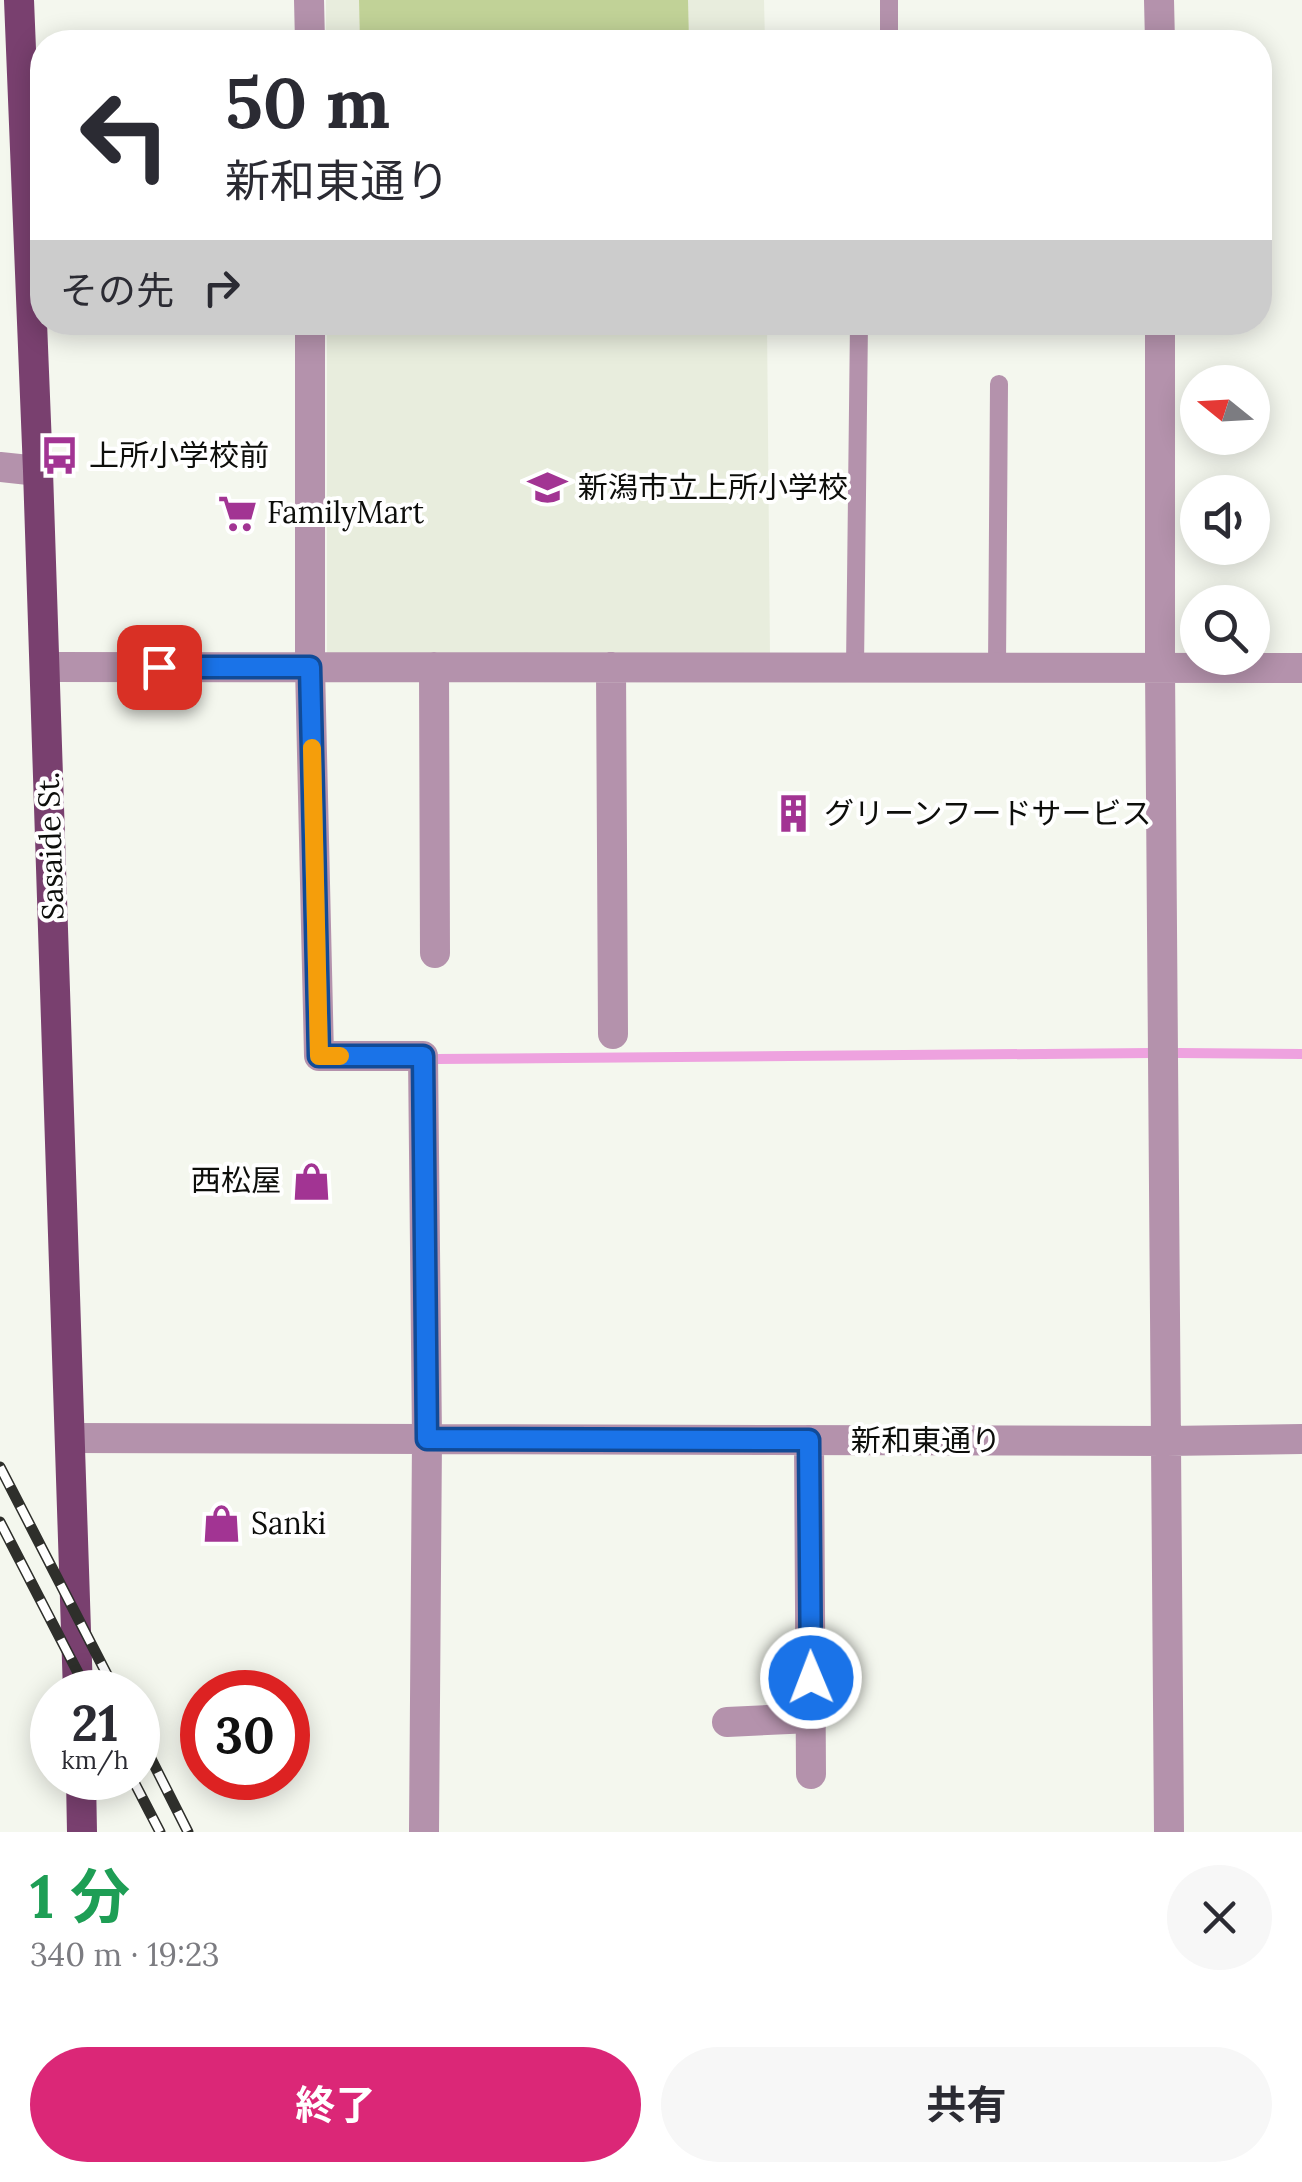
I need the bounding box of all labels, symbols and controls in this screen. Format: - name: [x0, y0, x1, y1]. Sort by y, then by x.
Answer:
- text: 50 m: [225, 58, 390, 147]
- icon: left: [60, 70, 190, 200]
- text: 新和東通り: [225, 152, 450, 209]
- icon: right: [194, 260, 249, 315]
- text: その先: [60, 266, 174, 314]
- north arrow: [1180, 365, 1270, 455]
- map controls: [1180, 365, 1270, 675]
- bus stop icon: 上所小学校前: [38, 435, 80, 477]
- place label: 上所小学校前: [89, 436, 269, 474]
- school or university icon: 新潟市立上所小学校: [527, 467, 569, 509]
- place label: 新潟市立上所小学校: [578, 468, 848, 506]
- button: sound: [1180, 475, 1270, 565]
- supermarket icon: FamilyMart: [216, 492, 258, 534]
- place label: FamilyMart: [267, 493, 424, 532]
- button: search: [1180, 585, 1270, 675]
- pin: [117, 625, 202, 710]
- icon: arrive: [132, 640, 187, 695]
- street label: Sasaide St.: [28, 771, 72, 921]
- building icon: グリーンフードサービス: [773, 793, 815, 835]
- place label: グリーンフードサービス: [824, 794, 1152, 832]
- shop icon: 西松屋: [290, 1160, 332, 1202]
- place label: 西松屋: [191, 1161, 281, 1199]
- street label: 新和東通り: [851, 1421, 1001, 1459]
- shop icon: Sanki: [200, 1503, 242, 1545]
- place label: Sanki: [251, 1504, 326, 1542]
- position arrow: [759, 1626, 863, 1730]
- speed limit sign: 30: [180, 1670, 310, 1800]
- text: 21: [72, 1691, 118, 1755]
- text: km/h: [61, 1744, 129, 1776]
- text: 1 分: [30, 1858, 130, 1934]
- button: close: [1167, 1865, 1272, 1970]
- text: 340 m · 19:23: [30, 1934, 220, 1975]
- button: 終了: [30, 2047, 641, 2162]
- button: 共有: [661, 2047, 1272, 2162]

